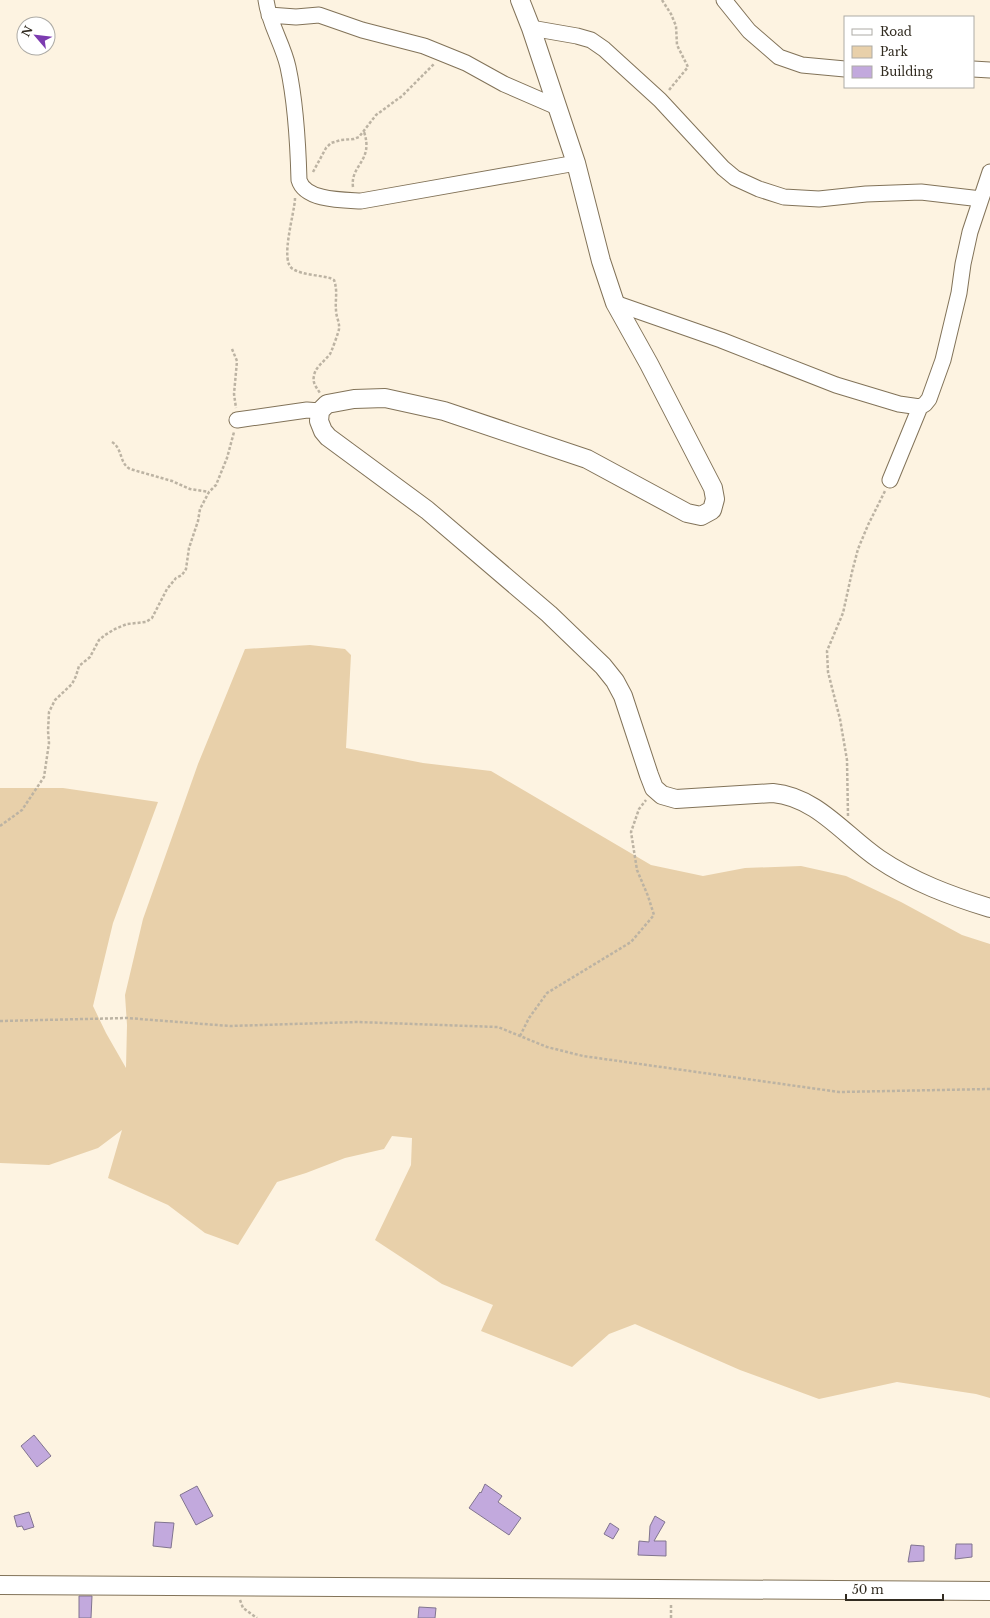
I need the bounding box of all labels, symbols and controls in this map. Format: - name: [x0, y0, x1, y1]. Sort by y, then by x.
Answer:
- north arrow: [16, 16, 56, 56]
- legend: [844, 16, 974, 88]
- text: N: [19, 23, 36, 39]
- text: Road: [880, 24, 912, 39]
- text: Park: [880, 44, 908, 59]
- text: Building: [880, 64, 934, 79]
- scale bar: [846, 1576, 943, 1602]
- text: 50 m: [852, 1582, 884, 1597]

